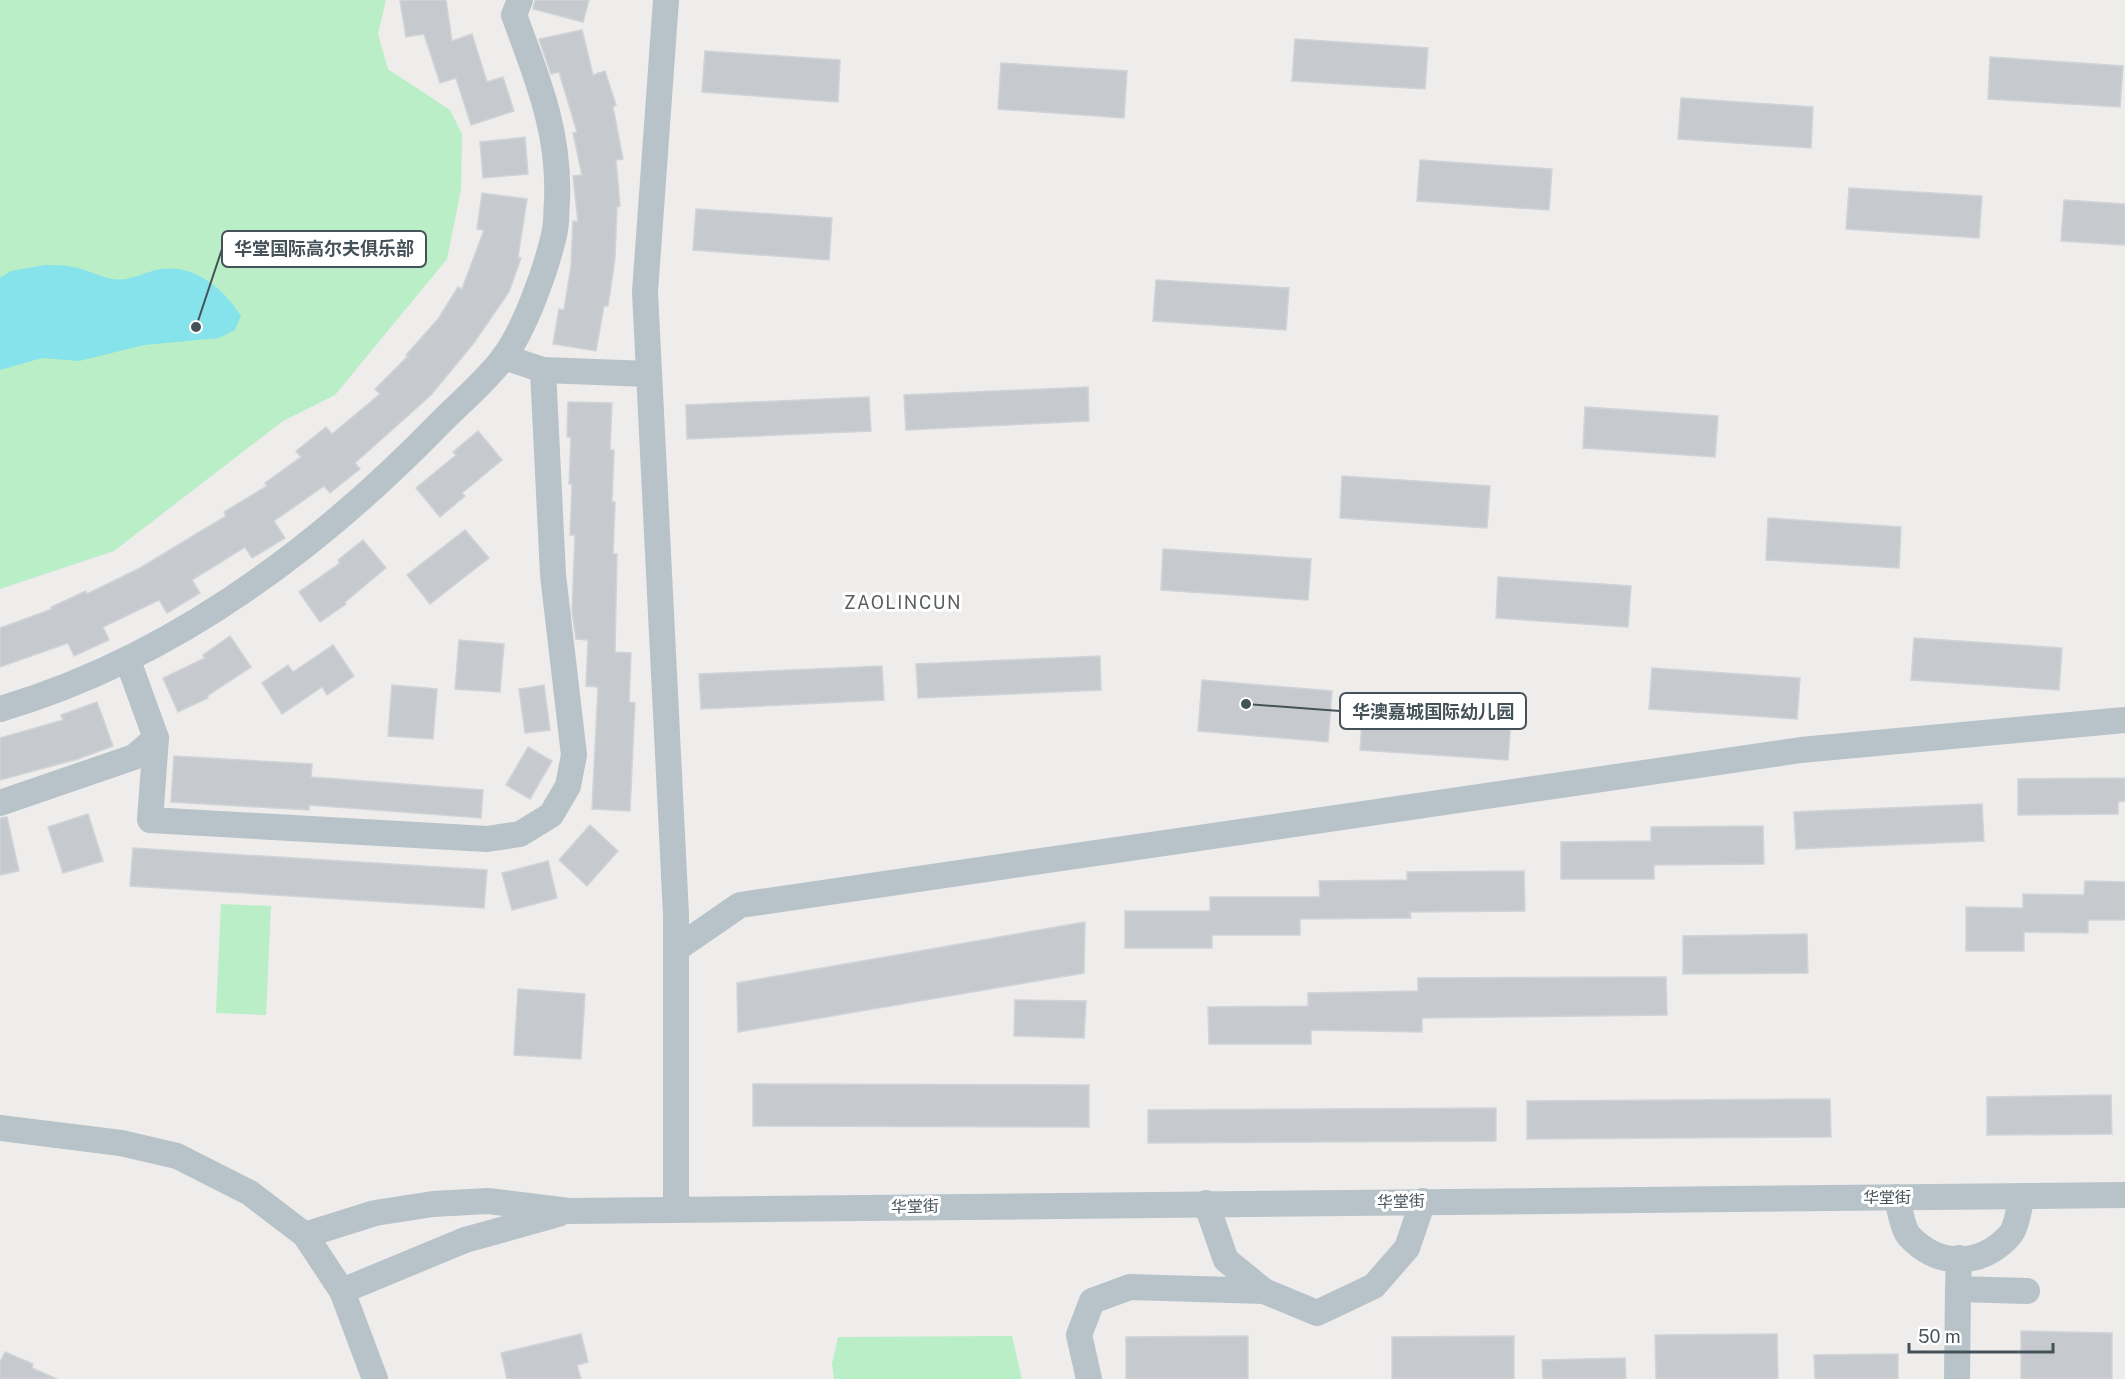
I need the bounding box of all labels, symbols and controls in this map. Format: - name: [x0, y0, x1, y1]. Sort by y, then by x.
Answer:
- callout: 华堂国际高尔夫俱乐部: [222, 231, 426, 267]
- text: 华堂国际高尔夫俱乐部: [234, 238, 414, 259]
- district label: ZAOLINCUN: [844, 592, 962, 613]
- callout: 华澳嘉城国际幼儿园: [1340, 693, 1526, 729]
- text: 华澳嘉城国际幼儿园: [1352, 701, 1514, 722]
- street label: 华堂街: [1863, 1188, 1911, 1207]
- street label: 华堂街: [1377, 1192, 1425, 1211]
- street label: 华堂街: [891, 1197, 939, 1216]
- scale bar: [1909, 1316, 2053, 1354]
- text: 50 m: [1918, 1326, 1961, 1347]

